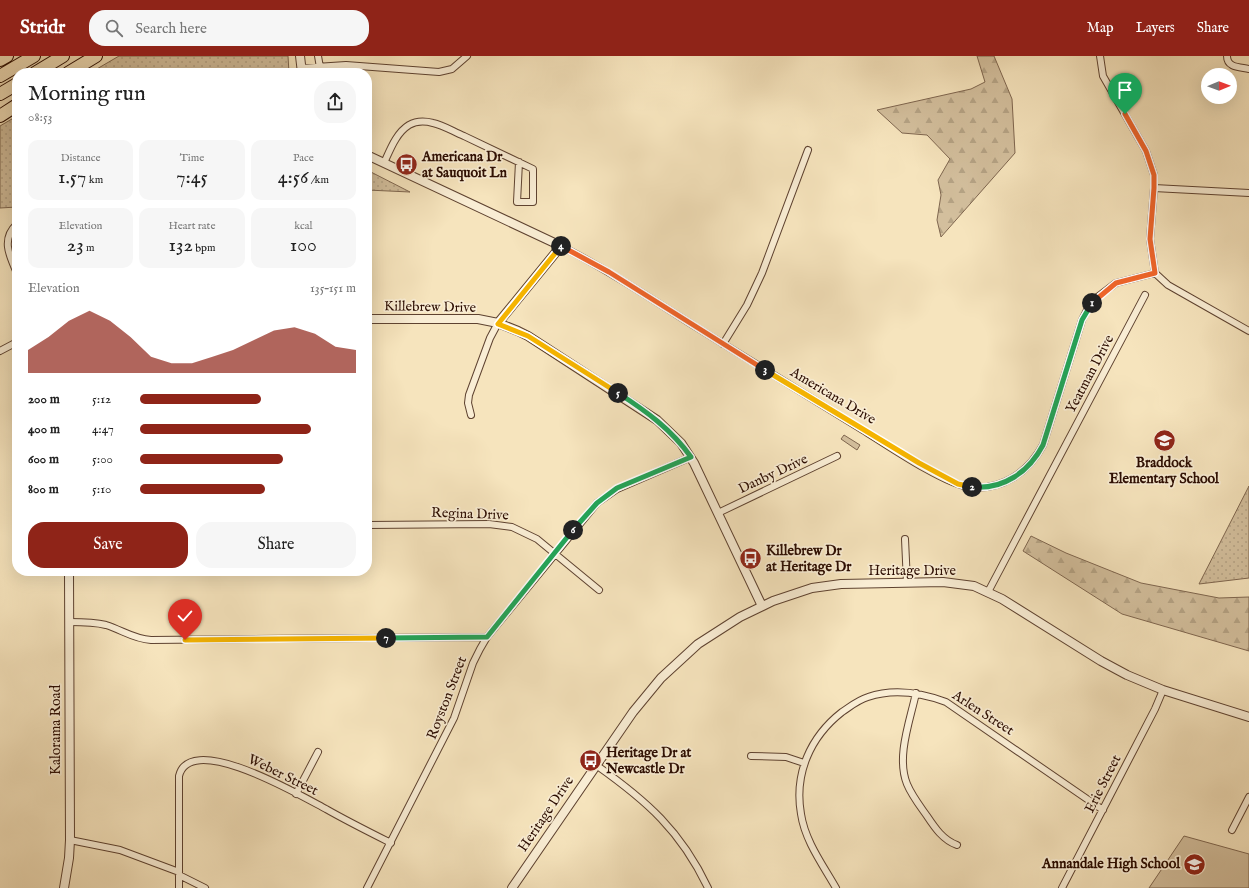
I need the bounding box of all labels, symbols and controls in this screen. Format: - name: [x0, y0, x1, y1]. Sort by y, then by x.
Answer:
- search box: [89, 10, 369, 46]
- text: Stridr: [20, 16, 65, 40]
- icon: search: [103, 17, 125, 39]
- text: Search here: [135, 19, 207, 38]
- text: Map: [1087, 19, 1114, 37]
- text: Layers: [1136, 19, 1175, 37]
- text: Share: [1197, 19, 1229, 37]
- north arrow: [1201, 68, 1237, 104]
- map controls: [1201, 68, 1237, 104]
- pin: [1108, 73, 1142, 114]
- icon: arrive: [1114, 79, 1136, 101]
- text: Morning run: [28, 80, 146, 108]
- button: share: [314, 81, 356, 123]
- text: 08:53: [28, 109, 52, 126]
- place label: Americana Dr at Sauquoit Ln: [421, 148, 508, 182]
- text: Distance: [61, 151, 101, 165]
- text: Time: [180, 151, 204, 165]
- text: Pace: [293, 151, 314, 165]
- bus stop icon: Americana Dr at Sauquoit Ln: [393, 152, 419, 178]
- text: 1.57: [58, 165, 86, 190]
- text: 7:45: [176, 165, 208, 190]
- text: 4:56: [278, 165, 308, 190]
- text: km: [86, 173, 103, 187]
- text: /km: [308, 173, 329, 187]
- text: Elevation: [59, 219, 102, 233]
- text: Heart rate: [169, 219, 215, 233]
- text: kcal: [294, 219, 313, 233]
- text: 23: [67, 233, 84, 258]
- text: 132: [168, 233, 193, 258]
- text: 100: [290, 233, 317, 258]
- pin: 4: [551, 236, 571, 256]
- text: 4: [558, 239, 564, 253]
- text: m: [84, 241, 95, 255]
- text: bpm: [193, 241, 216, 255]
- text: Elevation: [28, 280, 80, 297]
- text: 135–151 m: [310, 280, 356, 297]
- pin: 1: [1082, 293, 1102, 313]
- text: 1: [1090, 296, 1094, 310]
- street label: Killebrew Drive: [384, 297, 477, 317]
- street label: Yeatman Drive: [1062, 331, 1118, 416]
- pin: 3: [755, 360, 775, 380]
- text: 3: [763, 363, 767, 377]
- street label: Americana Drive: [786, 363, 880, 429]
- pin: 5: [608, 383, 628, 403]
- text: 5: [616, 386, 620, 400]
- text: 200 m: [28, 391, 60, 408]
- text: 5:12: [92, 391, 111, 408]
- text: 400 m: [28, 421, 60, 438]
- text: 4:47: [92, 421, 114, 438]
- school or university icon: Braddock Elementary School: [1151, 428, 1177, 454]
- street label: Danby Drive: [735, 450, 811, 498]
- text: 600 m: [28, 451, 59, 468]
- text: 5:00: [92, 451, 113, 468]
- place label: Braddock Elementary School: [1109, 454, 1220, 488]
- pin: 2: [962, 477, 982, 497]
- text: 2: [969, 480, 975, 494]
- text: 800 m: [28, 481, 59, 498]
- text: 5:10: [92, 481, 111, 498]
- street label: Regina Drive: [431, 504, 510, 524]
- pin: 6: [563, 520, 583, 540]
- button: Save: [28, 522, 188, 568]
- button: Share: [196, 522, 356, 568]
- text: 6: [571, 523, 575, 537]
- place label: Killebrew Dr at Heritage Dr: [766, 542, 852, 576]
- bus stop icon: Killebrew Dr at Heritage Dr: [738, 546, 764, 572]
- street label: Heritage Drive: [868, 562, 956, 580]
- pin: [168, 599, 202, 640]
- icon: check: [174, 605, 196, 627]
- pin: 7: [376, 628, 396, 648]
- text: 7: [383, 631, 389, 645]
- street label: Royston Street: [423, 654, 471, 742]
- street label: Kalorama Road: [47, 684, 65, 775]
- street label: Arlen Street: [948, 686, 1017, 740]
- place label: Heritage Dr at Newcastle Dr: [605, 744, 692, 778]
- bus stop icon: Heritage Dr at Newcastle Dr: [577, 748, 603, 774]
- street label: Weber Street: [245, 750, 321, 800]
- street label: Erie Street: [1081, 752, 1125, 816]
- street label: Heritage Drive: [514, 772, 578, 855]
- school or university icon: Annandale High School: [1182, 851, 1208, 877]
- place label: Annandale High School: [1041, 855, 1181, 873]

